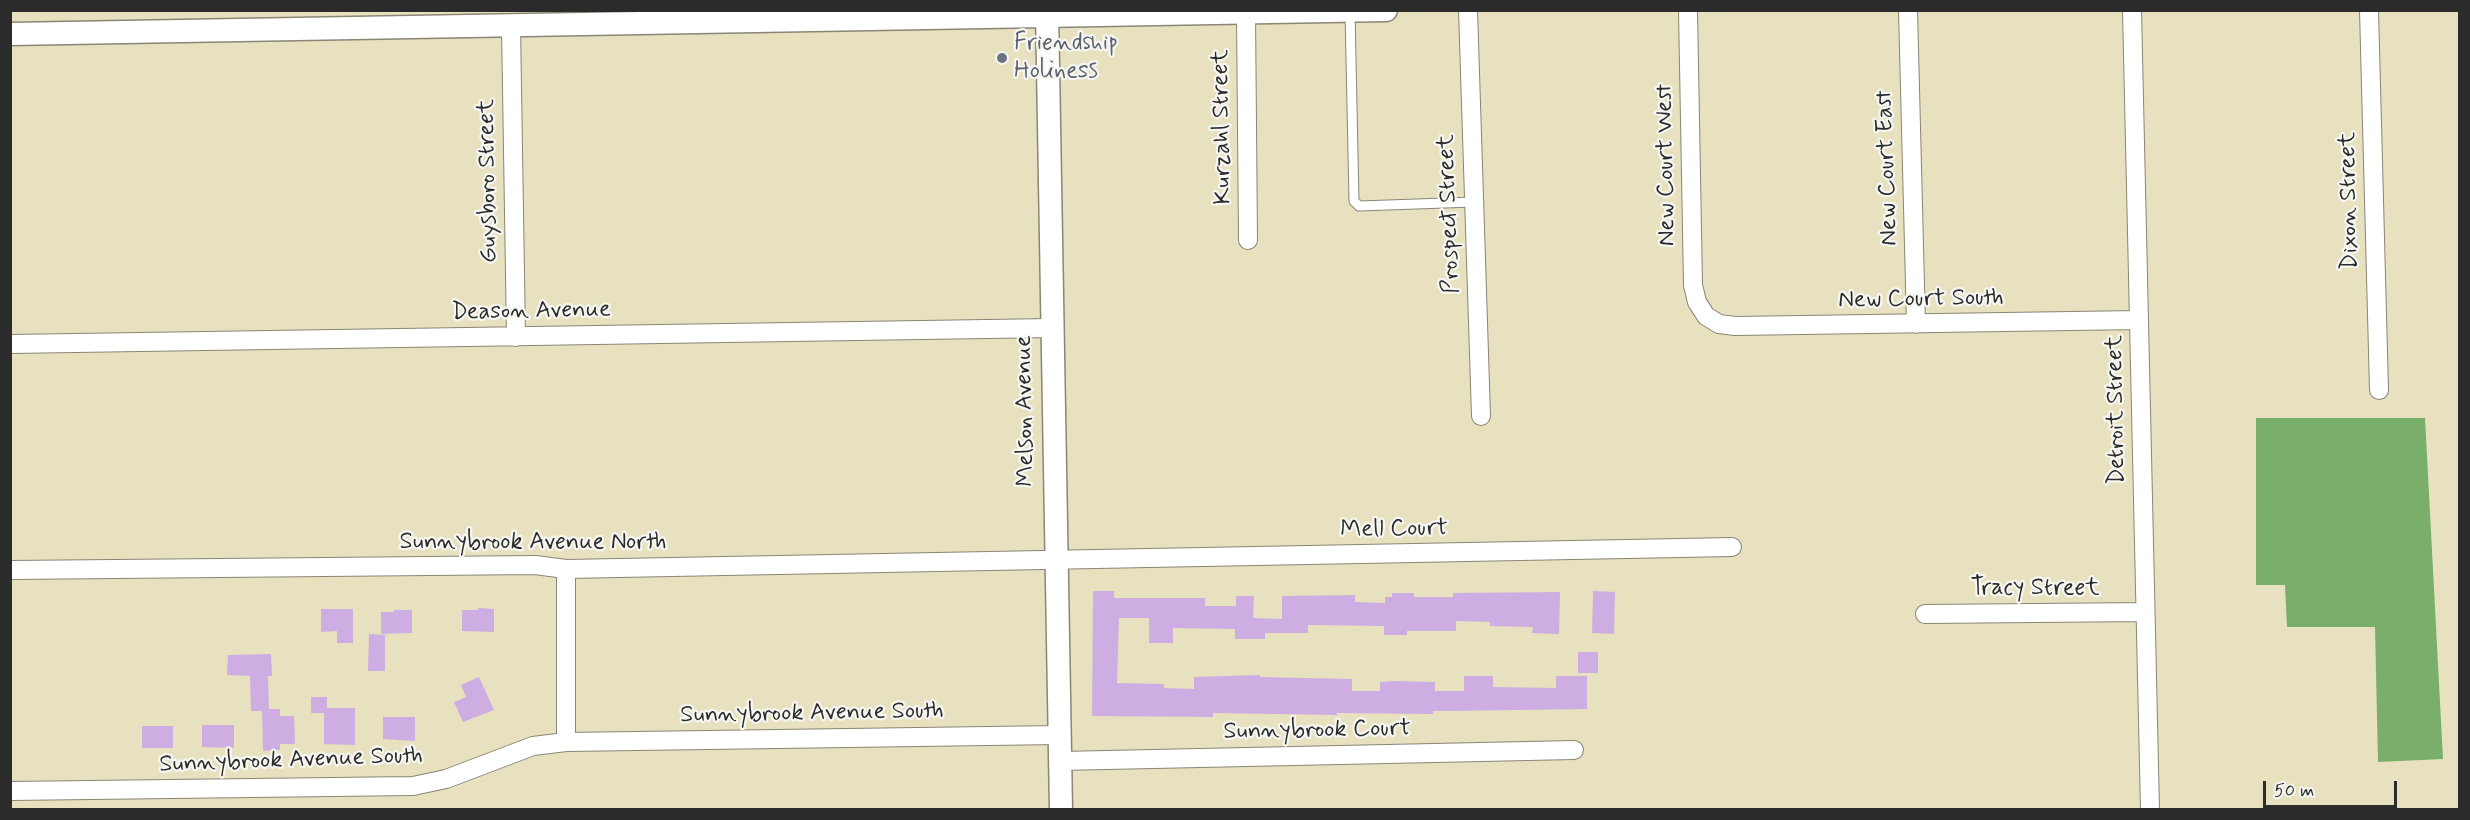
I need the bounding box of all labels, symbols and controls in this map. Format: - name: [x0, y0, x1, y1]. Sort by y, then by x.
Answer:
- place label: Friendship Holiness: [1014, 30, 1118, 86]
- street label: Kurzahl Street: [1207, 49, 1239, 205]
- marker: Friendship Holiness: [995, 51, 1009, 65]
- street label: New Court West: [1651, 83, 1683, 247]
- street label: New Court East: [1871, 90, 1905, 246]
- street label: Guysboro Street: [473, 99, 505, 263]
- street label: Dixon Street: [2334, 132, 2366, 270]
- street label: Prospect Street: [1433, 134, 1467, 294]
- street label: New Court South: [1838, 284, 2004, 316]
- street label: Deason Avenue: [451, 296, 611, 328]
- street label: Melson Avenue: [1010, 335, 1042, 487]
- street label: Detroit Street: [2101, 335, 2133, 485]
- street label: Mell Court: [1340, 515, 1448, 545]
- street label: Sunnybrook Avenue North: [399, 529, 667, 557]
- street label: Tracy Street: [1970, 575, 2100, 603]
- street label: Sunnybrook Avenue South: [680, 697, 944, 731]
- street label: Sunnybrook Court: [1223, 715, 1411, 747]
- street label: Sunnybrook Avenue South: [159, 742, 423, 780]
- scale bar: [2266, 769, 2400, 807]
- text: 50 m: [2274, 779, 2314, 803]

